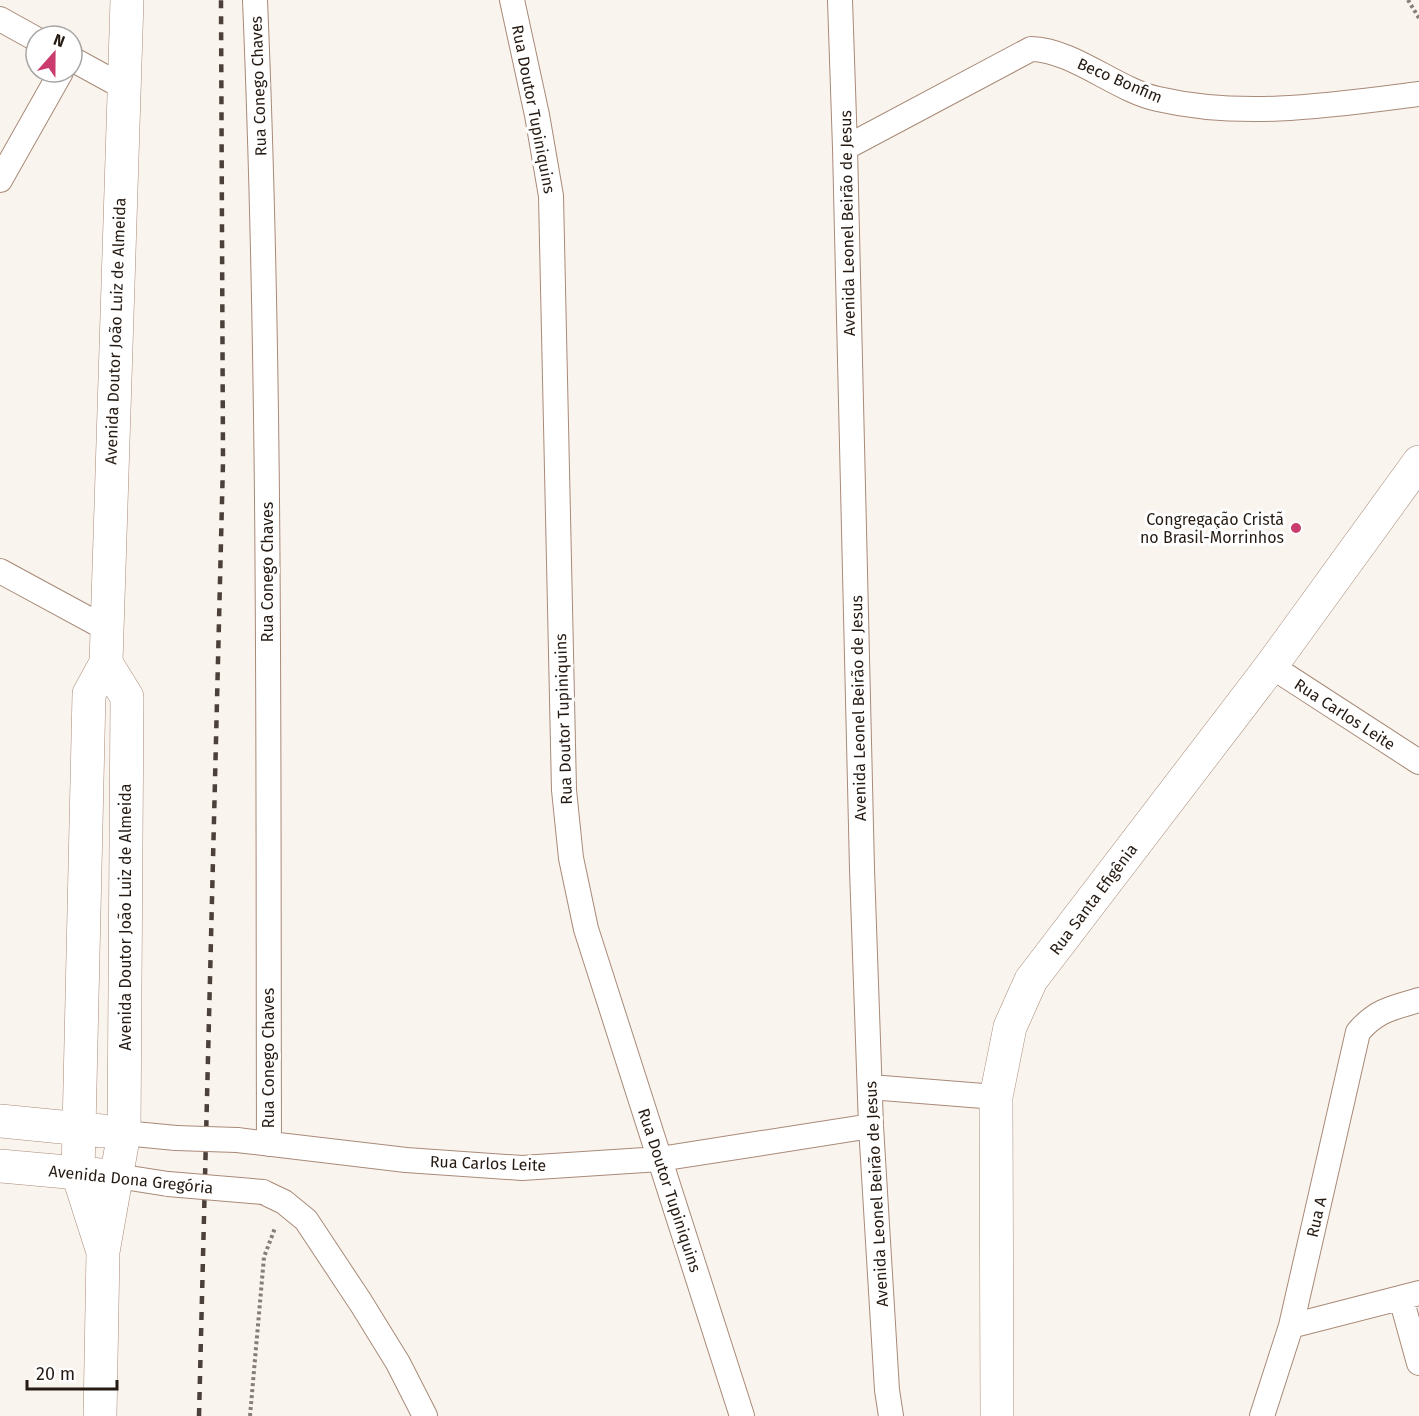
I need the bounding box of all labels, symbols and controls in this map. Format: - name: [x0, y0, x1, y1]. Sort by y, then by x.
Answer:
- street label: Rua Conego Chaves: [247, 16, 270, 156]
- street label: Rua Doutor Tupiniquins: [508, 23, 559, 195]
- north arrow: [24, 24, 84, 84]
- text: N: [51, 30, 68, 51]
- street label: Beco Bonfim: [1074, 54, 1165, 107]
- street label: Avenida Leonel Beirão de Jesus: [836, 110, 859, 336]
- street label: Avenida Doutor João Luiz de Almeida: [101, 197, 130, 465]
- street label: Rua Conego Chaves: [258, 502, 277, 642]
- place label: Congregação Cristã no Brasil-Morrinhos: [1140, 510, 1284, 547]
- marker: Congregação Cristã no Brasil-Morrinhos: [1289, 521, 1303, 535]
- street label: Avenida Leonel Beirão de Jesus: [847, 595, 870, 821]
- street label: Rua Doutor Tupiniquins: [551, 633, 576, 805]
- street label: Rua Carlos Leite: [1291, 675, 1399, 754]
- street label: Avenida Doutor João Luiz de Almeida: [116, 783, 135, 1051]
- street label: Rua Santa Efigênia: [1045, 840, 1141, 959]
- street label: Rua Conego Chaves: [259, 988, 278, 1128]
- street label: Avenida Leonel Beirão de Jesus: [861, 1081, 892, 1307]
- street label: Rua Doutor Tupiniquins: [634, 1106, 705, 1275]
- street label: Rua Carlos Leite: [430, 1152, 546, 1175]
- street label: Avenida Dona Gregória: [48, 1161, 214, 1198]
- street label: Rua A: [1303, 1194, 1331, 1239]
- scale bar: [27, 1353, 117, 1391]
- text: 20 m: [36, 1363, 75, 1385]

